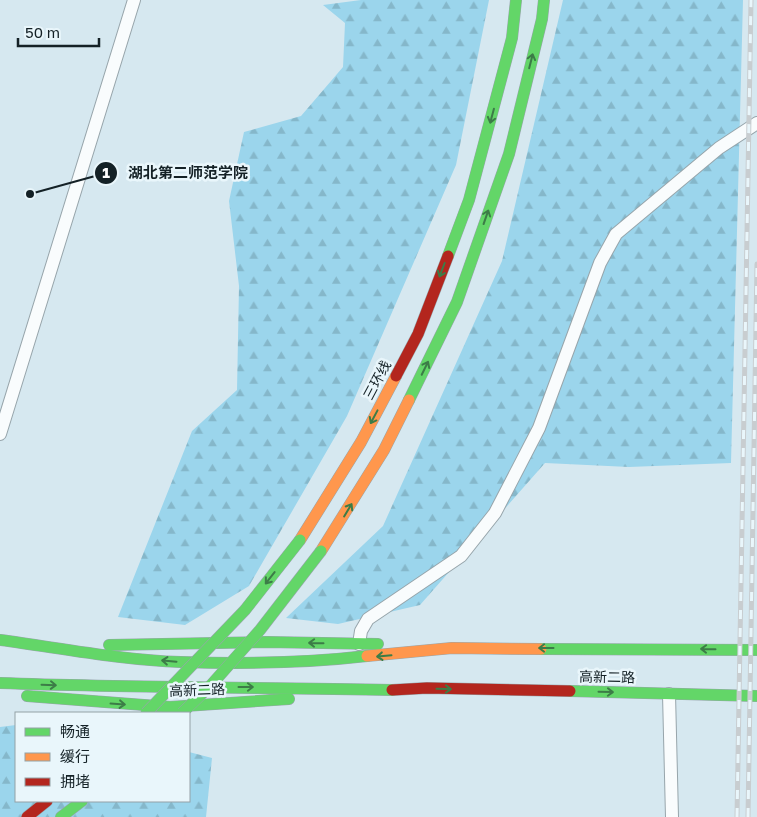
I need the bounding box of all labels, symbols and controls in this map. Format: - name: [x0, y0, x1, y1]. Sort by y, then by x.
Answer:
- scale bar: [18, 15, 99, 47]
- text: 50 m: [25, 23, 60, 41]
- one-way arrow: [527, 54, 536, 70]
- one-way arrow: [486, 107, 496, 123]
- callout: 湖北第二师范学院: [93, 158, 258, 188]
- text: 1: [102, 163, 110, 181]
- text: 湖北第二师范学院: [128, 163, 248, 181]
- one-way arrow: [482, 210, 491, 226]
- one-way arrow: [437, 262, 446, 278]
- street label: 三环线: [359, 357, 394, 402]
- one-way arrow: [420, 360, 430, 375]
- one-way arrow: [369, 410, 379, 425]
- one-way arrow: [343, 504, 353, 518]
- one-way arrow: [265, 571, 276, 584]
- one-way arrow: [308, 638, 324, 648]
- one-way arrow: [538, 643, 554, 653]
- one-way arrow: [701, 644, 717, 654]
- one-way arrow: [376, 651, 392, 660]
- one-way arrow: [161, 656, 177, 666]
- street label: 高新二路: [579, 668, 635, 685]
- one-way arrow: [40, 680, 56, 690]
- street label: 高新二路: [169, 680, 225, 699]
- one-way arrow: [238, 682, 254, 692]
- one-way arrow: [435, 684, 451, 693]
- one-way arrow: [598, 687, 614, 697]
- one-way arrow: [110, 699, 126, 708]
- legend: [15, 712, 190, 802]
- text: 畅通: [60, 722, 90, 740]
- text: 缓行: [60, 747, 90, 765]
- text: 拥堵: [60, 772, 90, 790]

